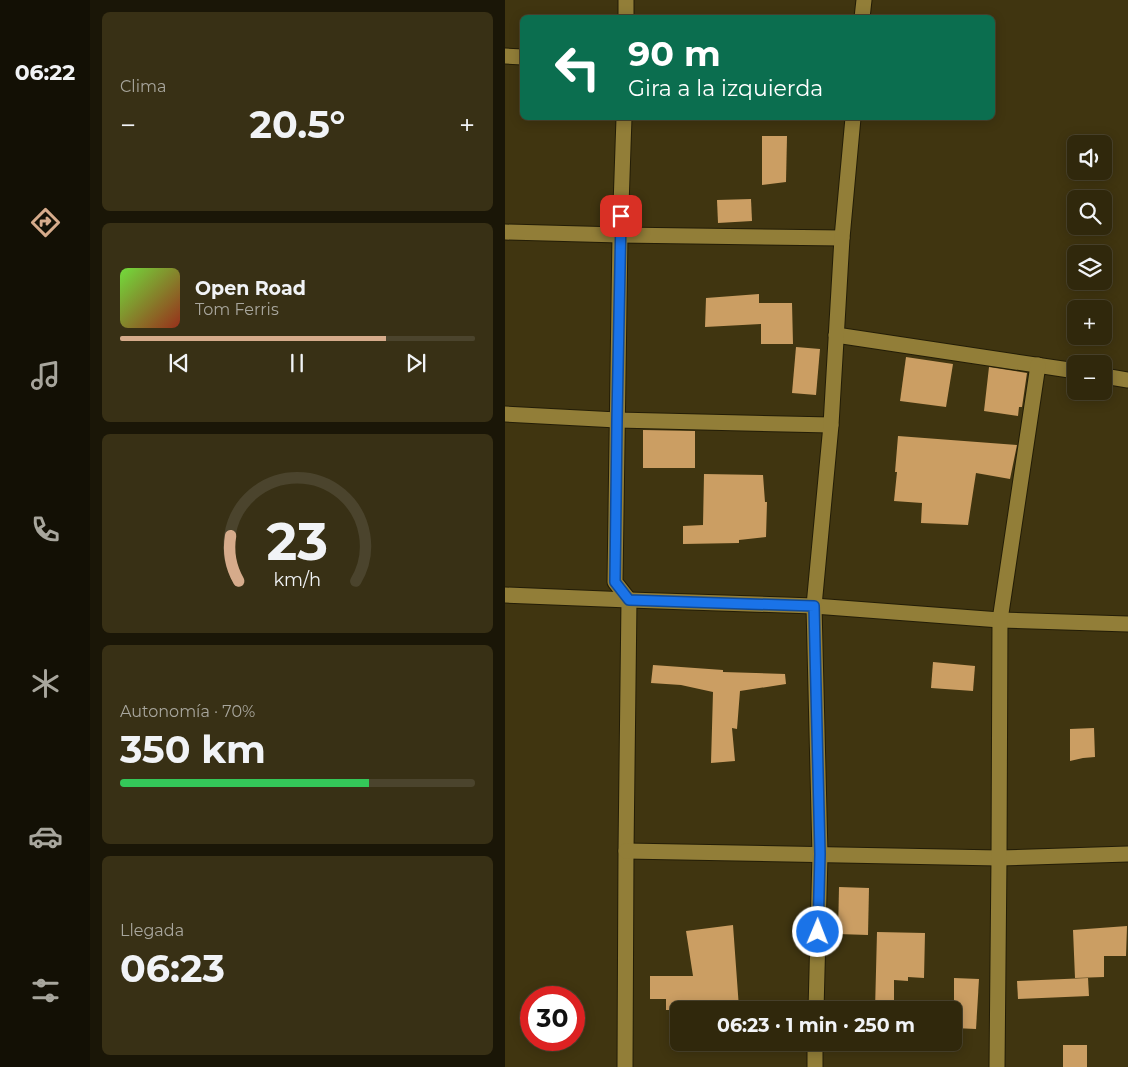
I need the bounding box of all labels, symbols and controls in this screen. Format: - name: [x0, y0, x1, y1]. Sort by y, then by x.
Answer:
- text: 90 m: [628, 32, 721, 75]
- icon: left: [545, 35, 610, 100]
- text: 06:22: [15, 59, 75, 86]
- text: Gira a la izquierda: [628, 75, 823, 102]
- text: Clima: [120, 77, 166, 96]
- text: 20.5°: [250, 101, 345, 148]
- text: −: [120, 108, 136, 142]
- text: +: [459, 108, 475, 142]
- map controls: [1067, 135, 1112, 400]
- button: sound: [1067, 135, 1112, 180]
- button: search: [1067, 190, 1112, 235]
- pin: [600, 195, 642, 237]
- icon: arrive: [607, 202, 635, 230]
- icon: directions: [28, 205, 63, 240]
- button: layers: [1067, 245, 1112, 290]
- text: Open Road: [195, 277, 306, 300]
- text: Tom Ferris: [195, 300, 279, 319]
- button: +: [1067, 300, 1112, 345]
- icon: previous: [165, 349, 193, 377]
- icon: pause: [283, 349, 311, 377]
- icon: next: [402, 349, 430, 377]
- button: −: [1067, 355, 1112, 400]
- icon: music: [28, 358, 63, 393]
- text: 23: [267, 510, 328, 573]
- icon: phone: [28, 512, 63, 547]
- text: km/h: [274, 569, 321, 590]
- icon: climate: [28, 666, 63, 701]
- text: Autonomía · 70%: [120, 702, 255, 721]
- text: 350 km: [120, 726, 266, 773]
- icon: car: [28, 819, 63, 854]
- position arrow: [791, 905, 843, 957]
- text: Llegada: [120, 921, 184, 940]
- text: 06:23: [120, 945, 225, 992]
- icon: filters: [28, 973, 63, 1008]
- speed limit sign: 30: [520, 986, 585, 1051]
- text: 06:23 · 1 min · 250 m: [717, 1014, 915, 1037]

